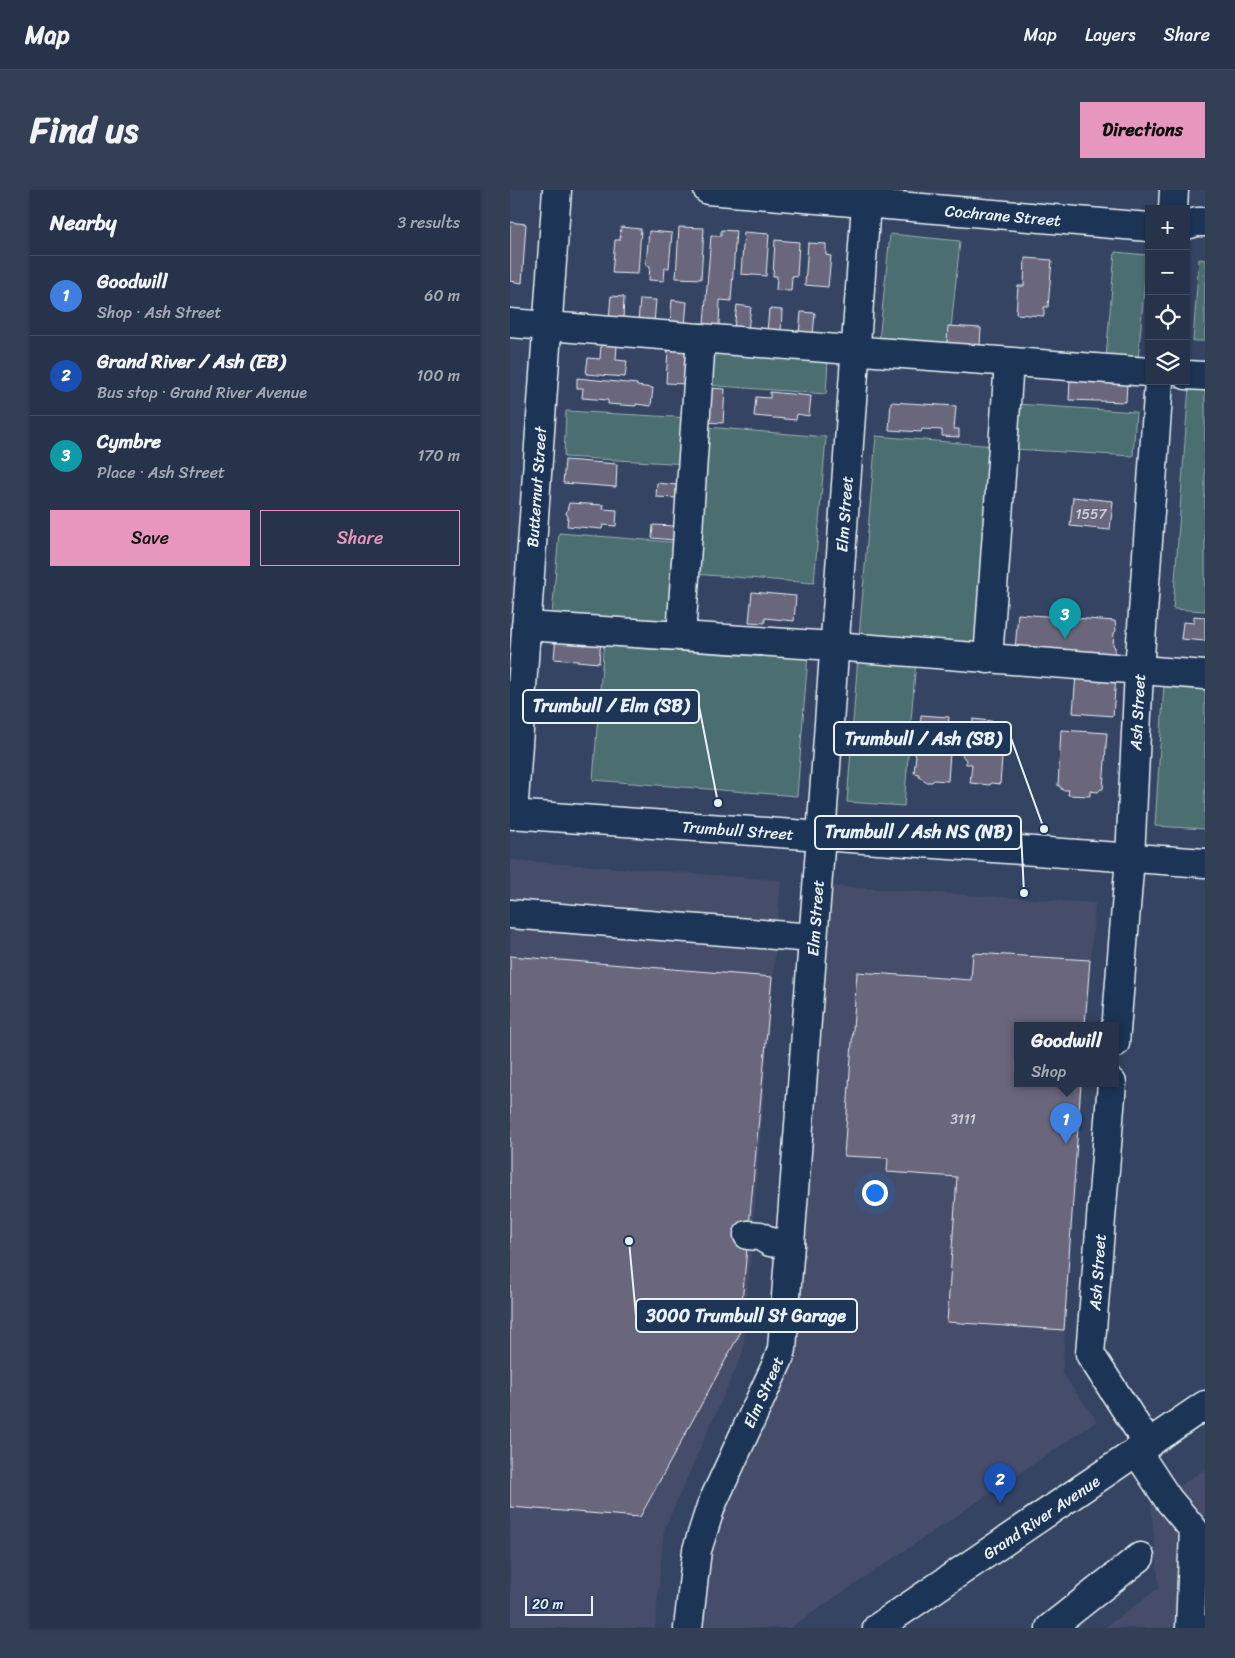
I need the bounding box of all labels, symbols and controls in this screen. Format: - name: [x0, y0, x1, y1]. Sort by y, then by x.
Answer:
- text: Map: [25, 14, 69, 56]
- text: Map: [1024, 19, 1057, 51]
- text: Layers: [1085, 19, 1136, 51]
- text: Share: [1164, 19, 1210, 51]
- text: Find us: [30, 99, 138, 161]
- button: Directions: [1080, 102, 1205, 158]
- street label: Cochrane Street: [944, 196, 1062, 235]
- text: Nearby: [50, 204, 116, 242]
- map controls: [1145, 205, 1190, 385]
- button: +: [1145, 205, 1190, 250]
- text: 3 results: [397, 208, 460, 237]
- button: −: [1145, 250, 1190, 295]
- text: Goodwill: [97, 265, 167, 298]
- text: 1: [63, 281, 69, 310]
- text: 60 m: [424, 281, 460, 310]
- button: locate: [1145, 295, 1190, 340]
- text: Shop · Ash Street: [97, 298, 222, 327]
- button: layers: [1145, 340, 1190, 385]
- text: Grand River / Ash (EB): [97, 345, 285, 378]
- text: 2: [61, 361, 71, 390]
- text: 100 m: [416, 361, 460, 390]
- text: Bus stop · Grand River Avenue: [97, 378, 307, 407]
- text: Cymbre: [97, 425, 161, 458]
- street label: Butternut Street: [518, 425, 555, 548]
- text: 3: [62, 441, 70, 470]
- text: 170 m: [417, 441, 460, 470]
- text: Place · Ash Street: [97, 458, 225, 487]
- street label: Elm Street: [827, 475, 862, 553]
- house number: 1557: [1075, 502, 1108, 527]
- button: Save: [50, 510, 250, 566]
- button: Share: [260, 510, 460, 566]
- pin: 3: [1049, 598, 1081, 639]
- street label: Ash Street: [1121, 673, 1154, 752]
- callout: Trumbull / Elm (SB): [523, 690, 699, 723]
- text: Trumbull / Elm (SB): [533, 690, 691, 722]
- callout: Trumbull / Ash (SB): [834, 722, 1011, 755]
- text: Trumbull / Ash (SB): [845, 723, 1003, 755]
- street label: Trumbull Street: [681, 812, 795, 849]
- callout: Trumbull / Ash NS (NB): [815, 816, 1021, 849]
- text: Trumbull / Ash NS (NB): [825, 816, 1013, 848]
- street label: Elm Street: [798, 879, 833, 957]
- popup: [1014, 1022, 1119, 1087]
- text: Goodwill: [1031, 1024, 1102, 1057]
- text: Shop: [1031, 1057, 1066, 1086]
- pin: 1: [1050, 1103, 1082, 1144]
- house number: 3111: [950, 1107, 976, 1132]
- your location: [862, 1180, 888, 1206]
- street label: Ash Street: [1080, 1233, 1115, 1312]
- callout: 3000 Trumbull St Garage: [636, 1299, 857, 1332]
- text: 3000 Trumbull St Garage: [645, 1300, 846, 1332]
- street label: Elm Street: [735, 1351, 792, 1433]
- pin: 2: [984, 1463, 1016, 1504]
- street label: Grand River Avenue: [976, 1467, 1106, 1568]
- text: 20 m: [532, 1592, 563, 1617]
- scale bar: [525, 1593, 592, 1616]

